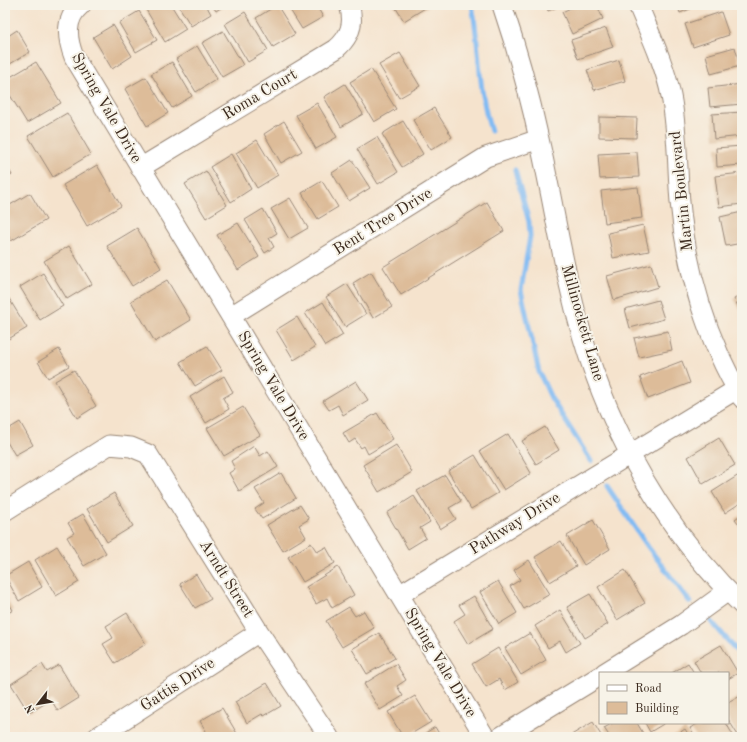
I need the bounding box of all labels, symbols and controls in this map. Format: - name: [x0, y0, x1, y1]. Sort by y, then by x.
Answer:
- street label: Spring Vale Drive: [68, 50, 144, 166]
- street label: Roma Court: [220, 66, 300, 123]
- street label: Martin Boulevard: [668, 130, 696, 252]
- street label: Bent Tree Drive: [331, 185, 435, 259]
- street label: Millinockett Lane: [558, 263, 606, 383]
- street label: Spring Vale Drive: [234, 329, 312, 443]
- street label: Pathway Drive: [467, 490, 563, 558]
- street label: Arndt Street: [196, 537, 256, 621]
- street label: Spring Vale Drive: [401, 606, 479, 720]
- street label: Gattis Drive: [138, 655, 218, 715]
- legend: [599, 672, 729, 724]
- text: Road: [635, 683, 662, 695]
- north arrow: [18, 684, 58, 724]
- text: N: [24, 701, 38, 715]
- text: Building: [635, 703, 679, 715]

